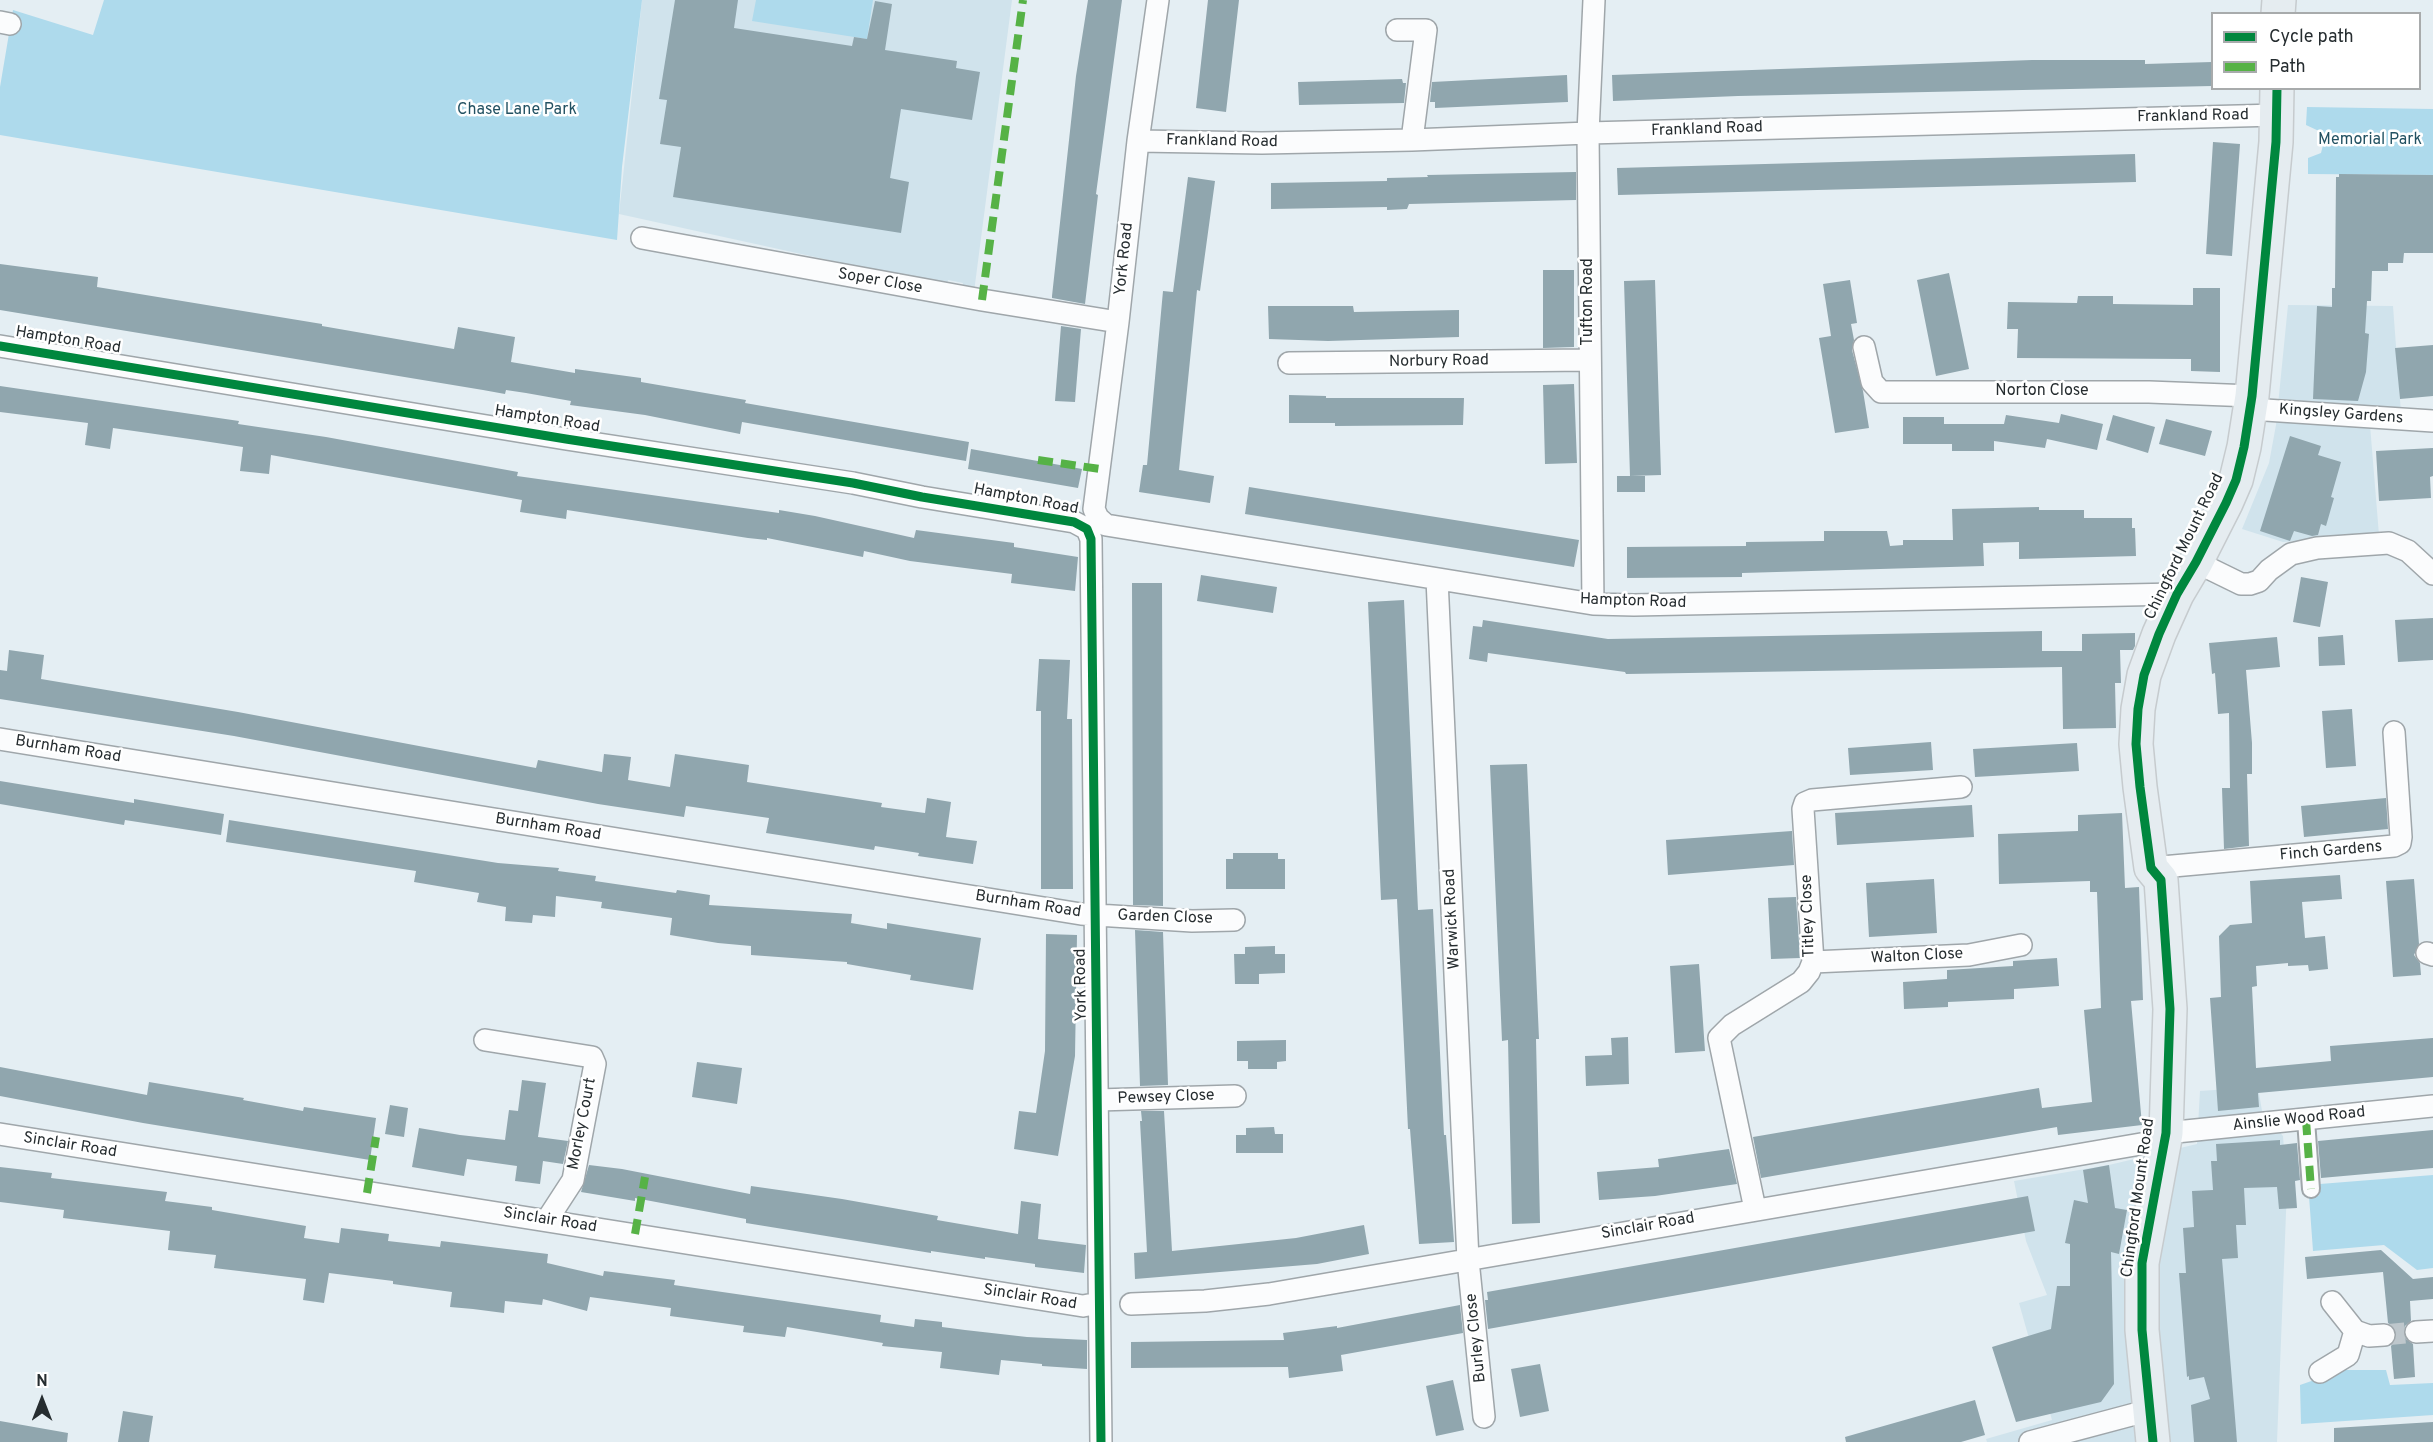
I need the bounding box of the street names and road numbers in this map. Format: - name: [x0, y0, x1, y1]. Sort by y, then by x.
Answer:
- street label: Frankland Road: [2137, 106, 2249, 128]
- street label: Frankland Road: [1651, 118, 1763, 142]
- street label: Frankland Road: [1166, 131, 1278, 153]
- street label: York Road: [1112, 222, 1138, 296]
- street label: Tufton Road: [1579, 258, 1599, 346]
- street label: Soper Close: [836, 265, 924, 299]
- street label: Hampton Road: [14, 323, 122, 359]
- street label: Norbury Road: [1389, 352, 1489, 372]
- street label: Norton Close: [1995, 382, 2089, 402]
- street label: Kingsley Gardens: [2278, 401, 2404, 429]
- street label: Hampton Road: [493, 402, 601, 438]
- street label: Chingford Mount Road: [2141, 471, 2229, 623]
- street label: Hampton Road: [972, 480, 1080, 520]
- street label: Hampton Road: [1579, 591, 1687, 613]
- street label: Burnham Road: [14, 732, 122, 768]
- street label: Burnham Road: [494, 810, 602, 846]
- street label: Finch Gardens: [2279, 838, 2383, 866]
- street label: Warwick Road: [1441, 868, 1465, 970]
- street label: Titley Close: [1798, 874, 1820, 958]
- street label: Burnham Road: [974, 887, 1082, 923]
- street label: Garden Close: [1117, 907, 1213, 929]
- street label: Walton Close: [1870, 945, 1964, 969]
- street label: York Road: [1072, 948, 1092, 1022]
- street label: Morley Court: [565, 1076, 601, 1172]
- street label: Pewsey Close: [1117, 1087, 1215, 1109]
- street label: Ainslie Wood Road: [2232, 1103, 2366, 1137]
- street label: Chingford Mount Road: [2118, 1117, 2160, 1279]
- street label: Sinclair Road: [22, 1129, 118, 1163]
- street label: Sinclair Road: [502, 1204, 598, 1238]
- street label: Sinclair Road: [1600, 1209, 1696, 1245]
- street label: Sinclair Road: [982, 1281, 1078, 1315]
- street label: Burley Close: [1463, 1292, 1491, 1384]

